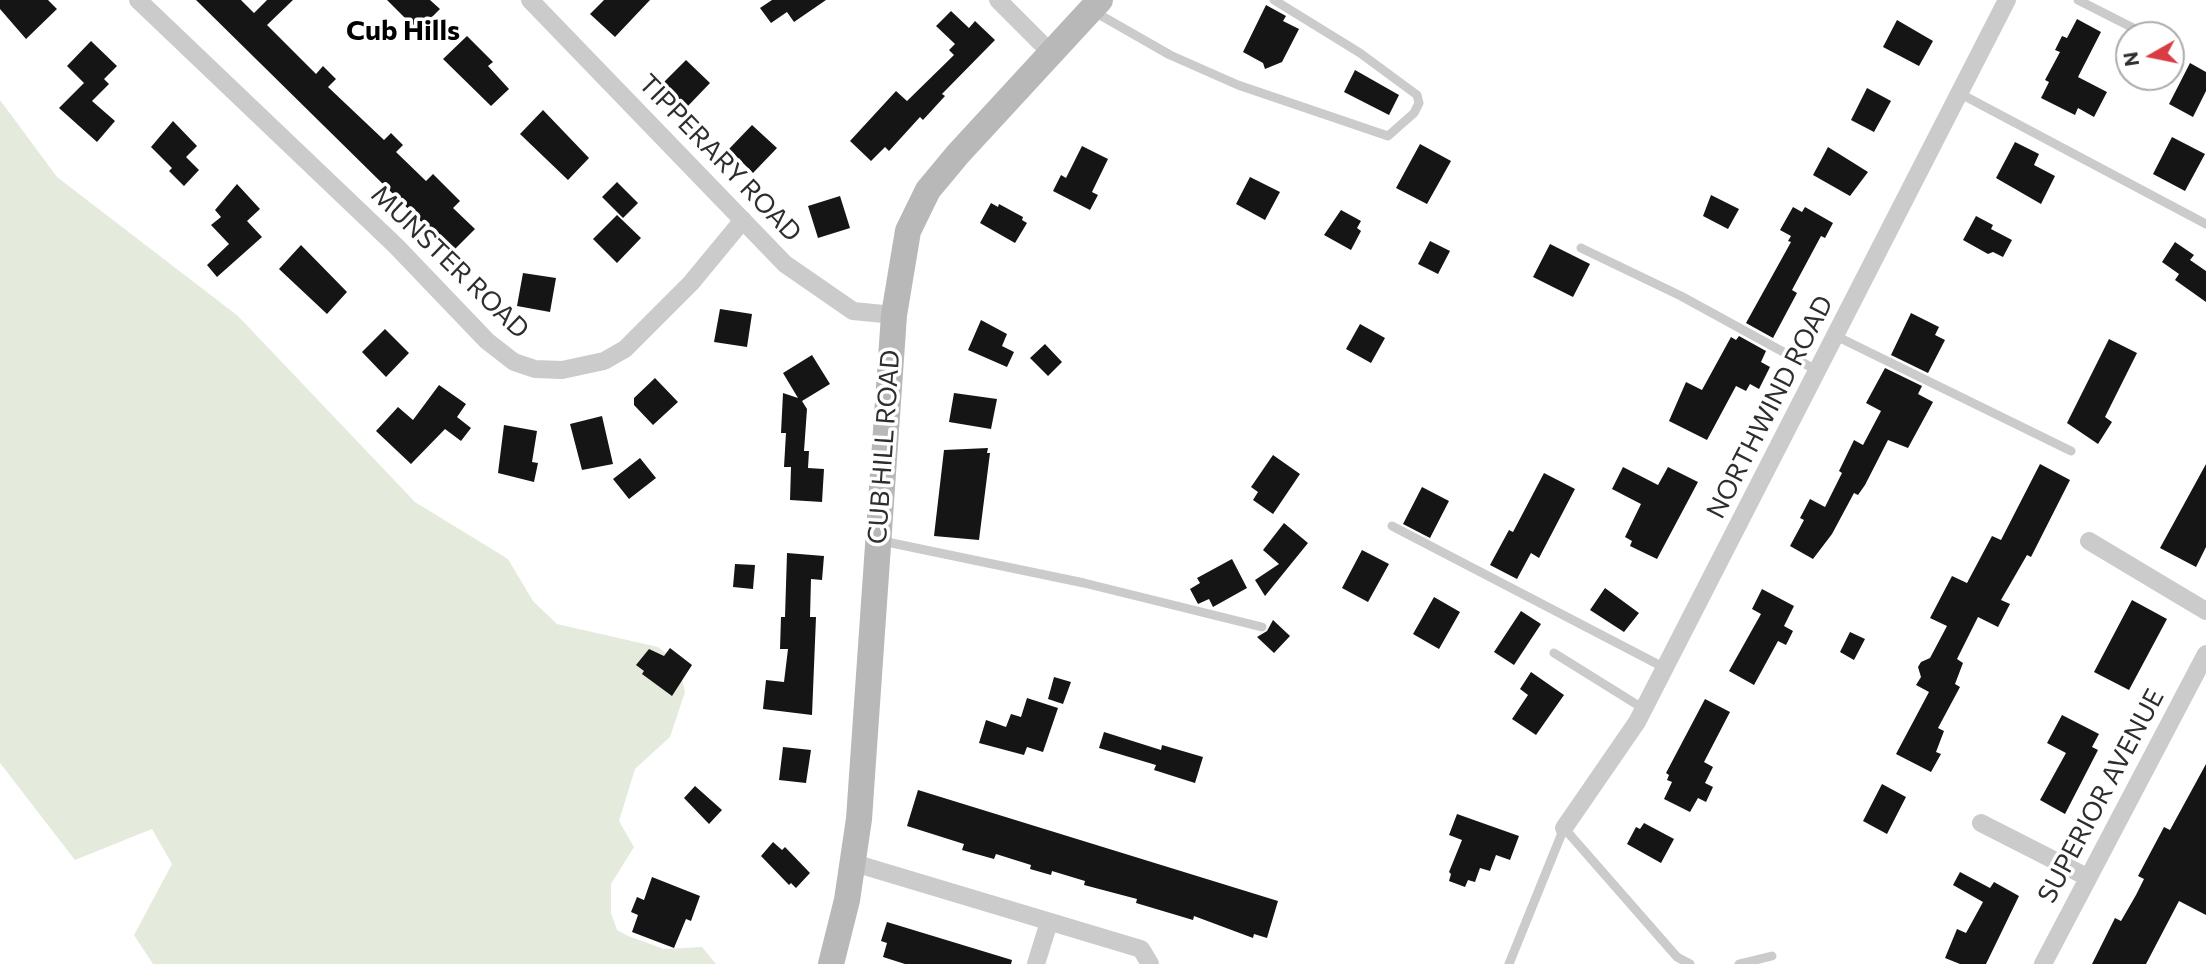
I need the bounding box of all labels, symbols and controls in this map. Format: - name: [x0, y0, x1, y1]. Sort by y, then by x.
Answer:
- district label: Cub Hills: [346, 14, 460, 48]
- north arrow: [2115, 21, 2185, 91]
- text: N: [2118, 50, 2143, 68]
- street label: TIPPERARY ROAD: [632, 68, 808, 248]
- street label: MUNSTER ROAD: [365, 179, 535, 345]
- street label: NORTHWIND ROAD: [1700, 290, 1840, 524]
- street label: CUB HILL ROAD: [862, 349, 906, 545]
- street label: SUPERIOR AVENUE: [2031, 684, 2171, 908]

